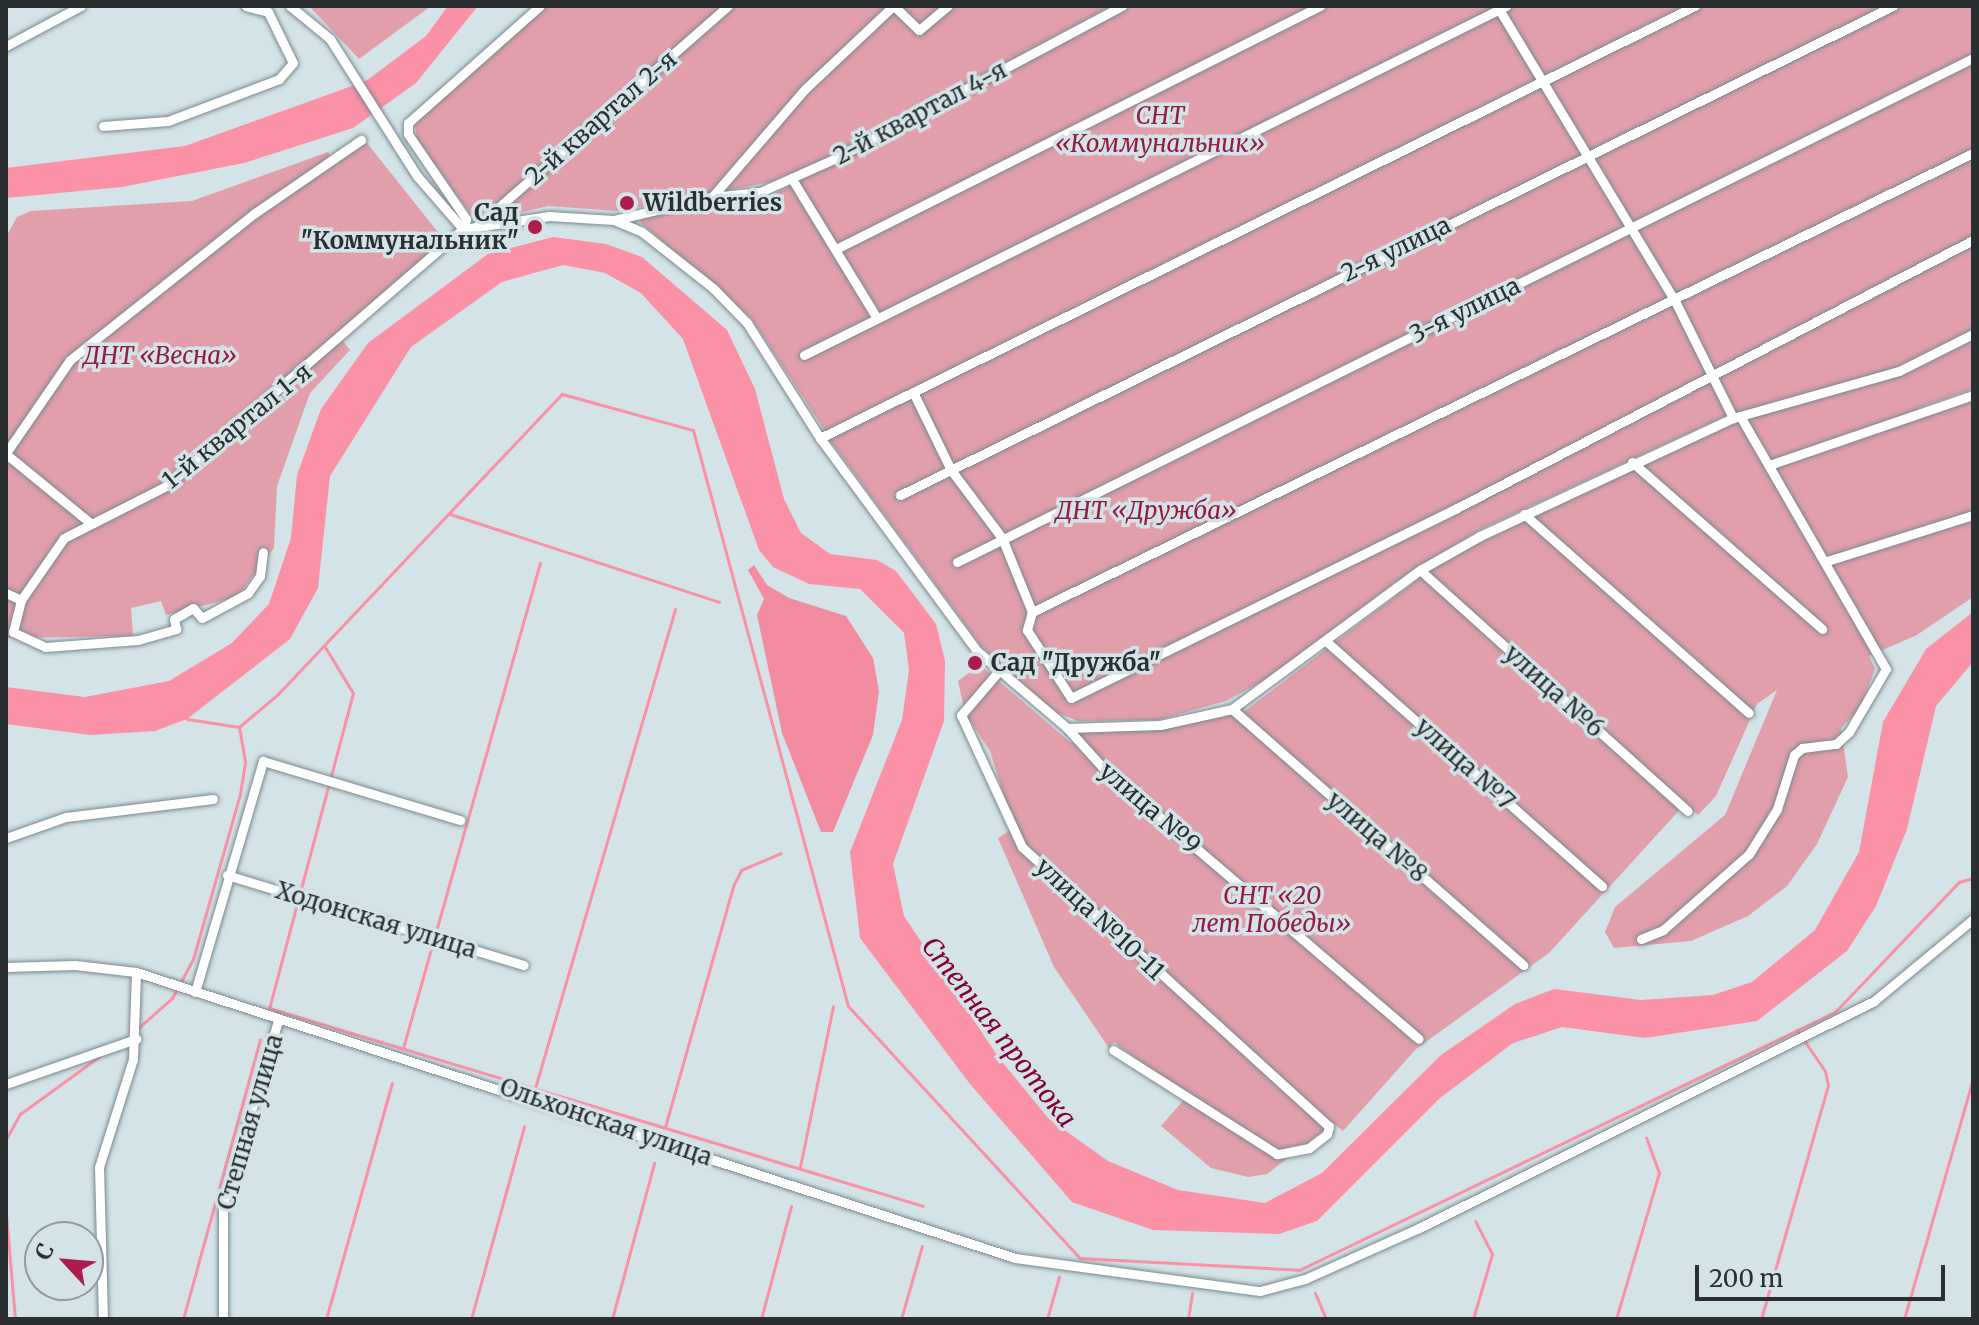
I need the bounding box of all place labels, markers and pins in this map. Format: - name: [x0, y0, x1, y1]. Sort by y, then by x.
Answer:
- place label: Wildberries: [643, 189, 782, 217]
- marker: Wildberries: [618, 194, 636, 212]
- place label: Сад "Коммунальник": [301, 199, 519, 255]
- marker: Сад "Коммунальник": [526, 218, 544, 236]
- place label: Сад "Дружба": [991, 649, 1161, 677]
- marker: Сад "Дружба": [966, 654, 984, 672]

